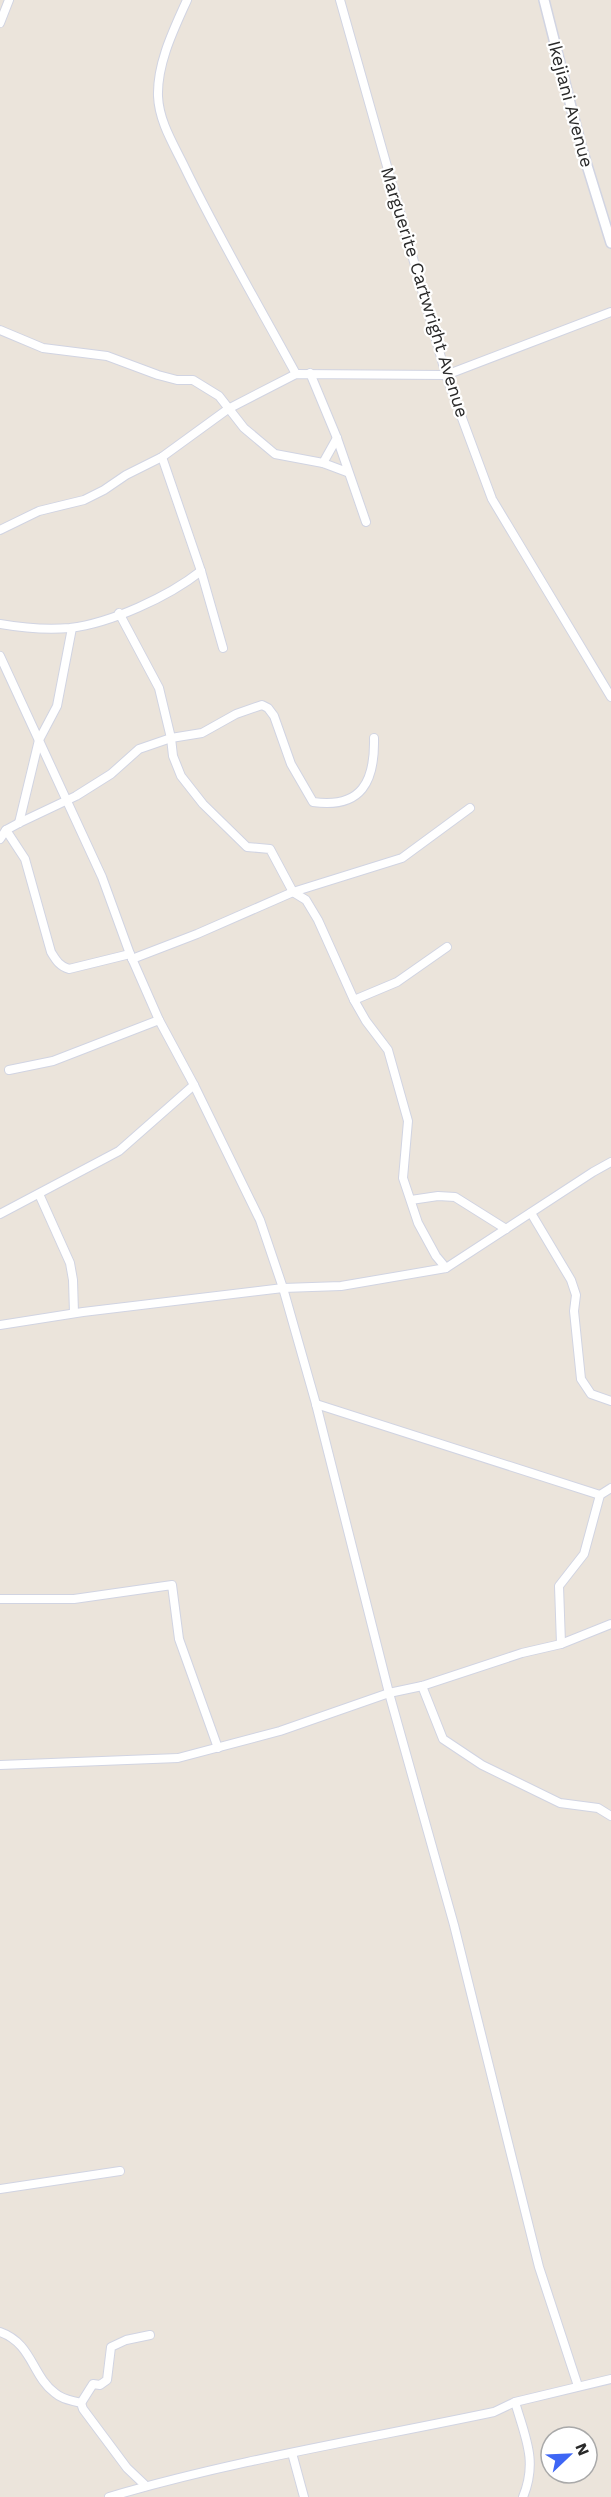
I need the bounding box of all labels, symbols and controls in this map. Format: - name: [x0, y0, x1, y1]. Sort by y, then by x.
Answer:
- street label: Ikejiani Avenue: [544, 38, 598, 170]
- street label: Marguerite Cartwright Avenue: [377, 164, 473, 420]
- north arrow: [539, 2425, 599, 2485]
- text: N: [571, 2440, 593, 2459]

